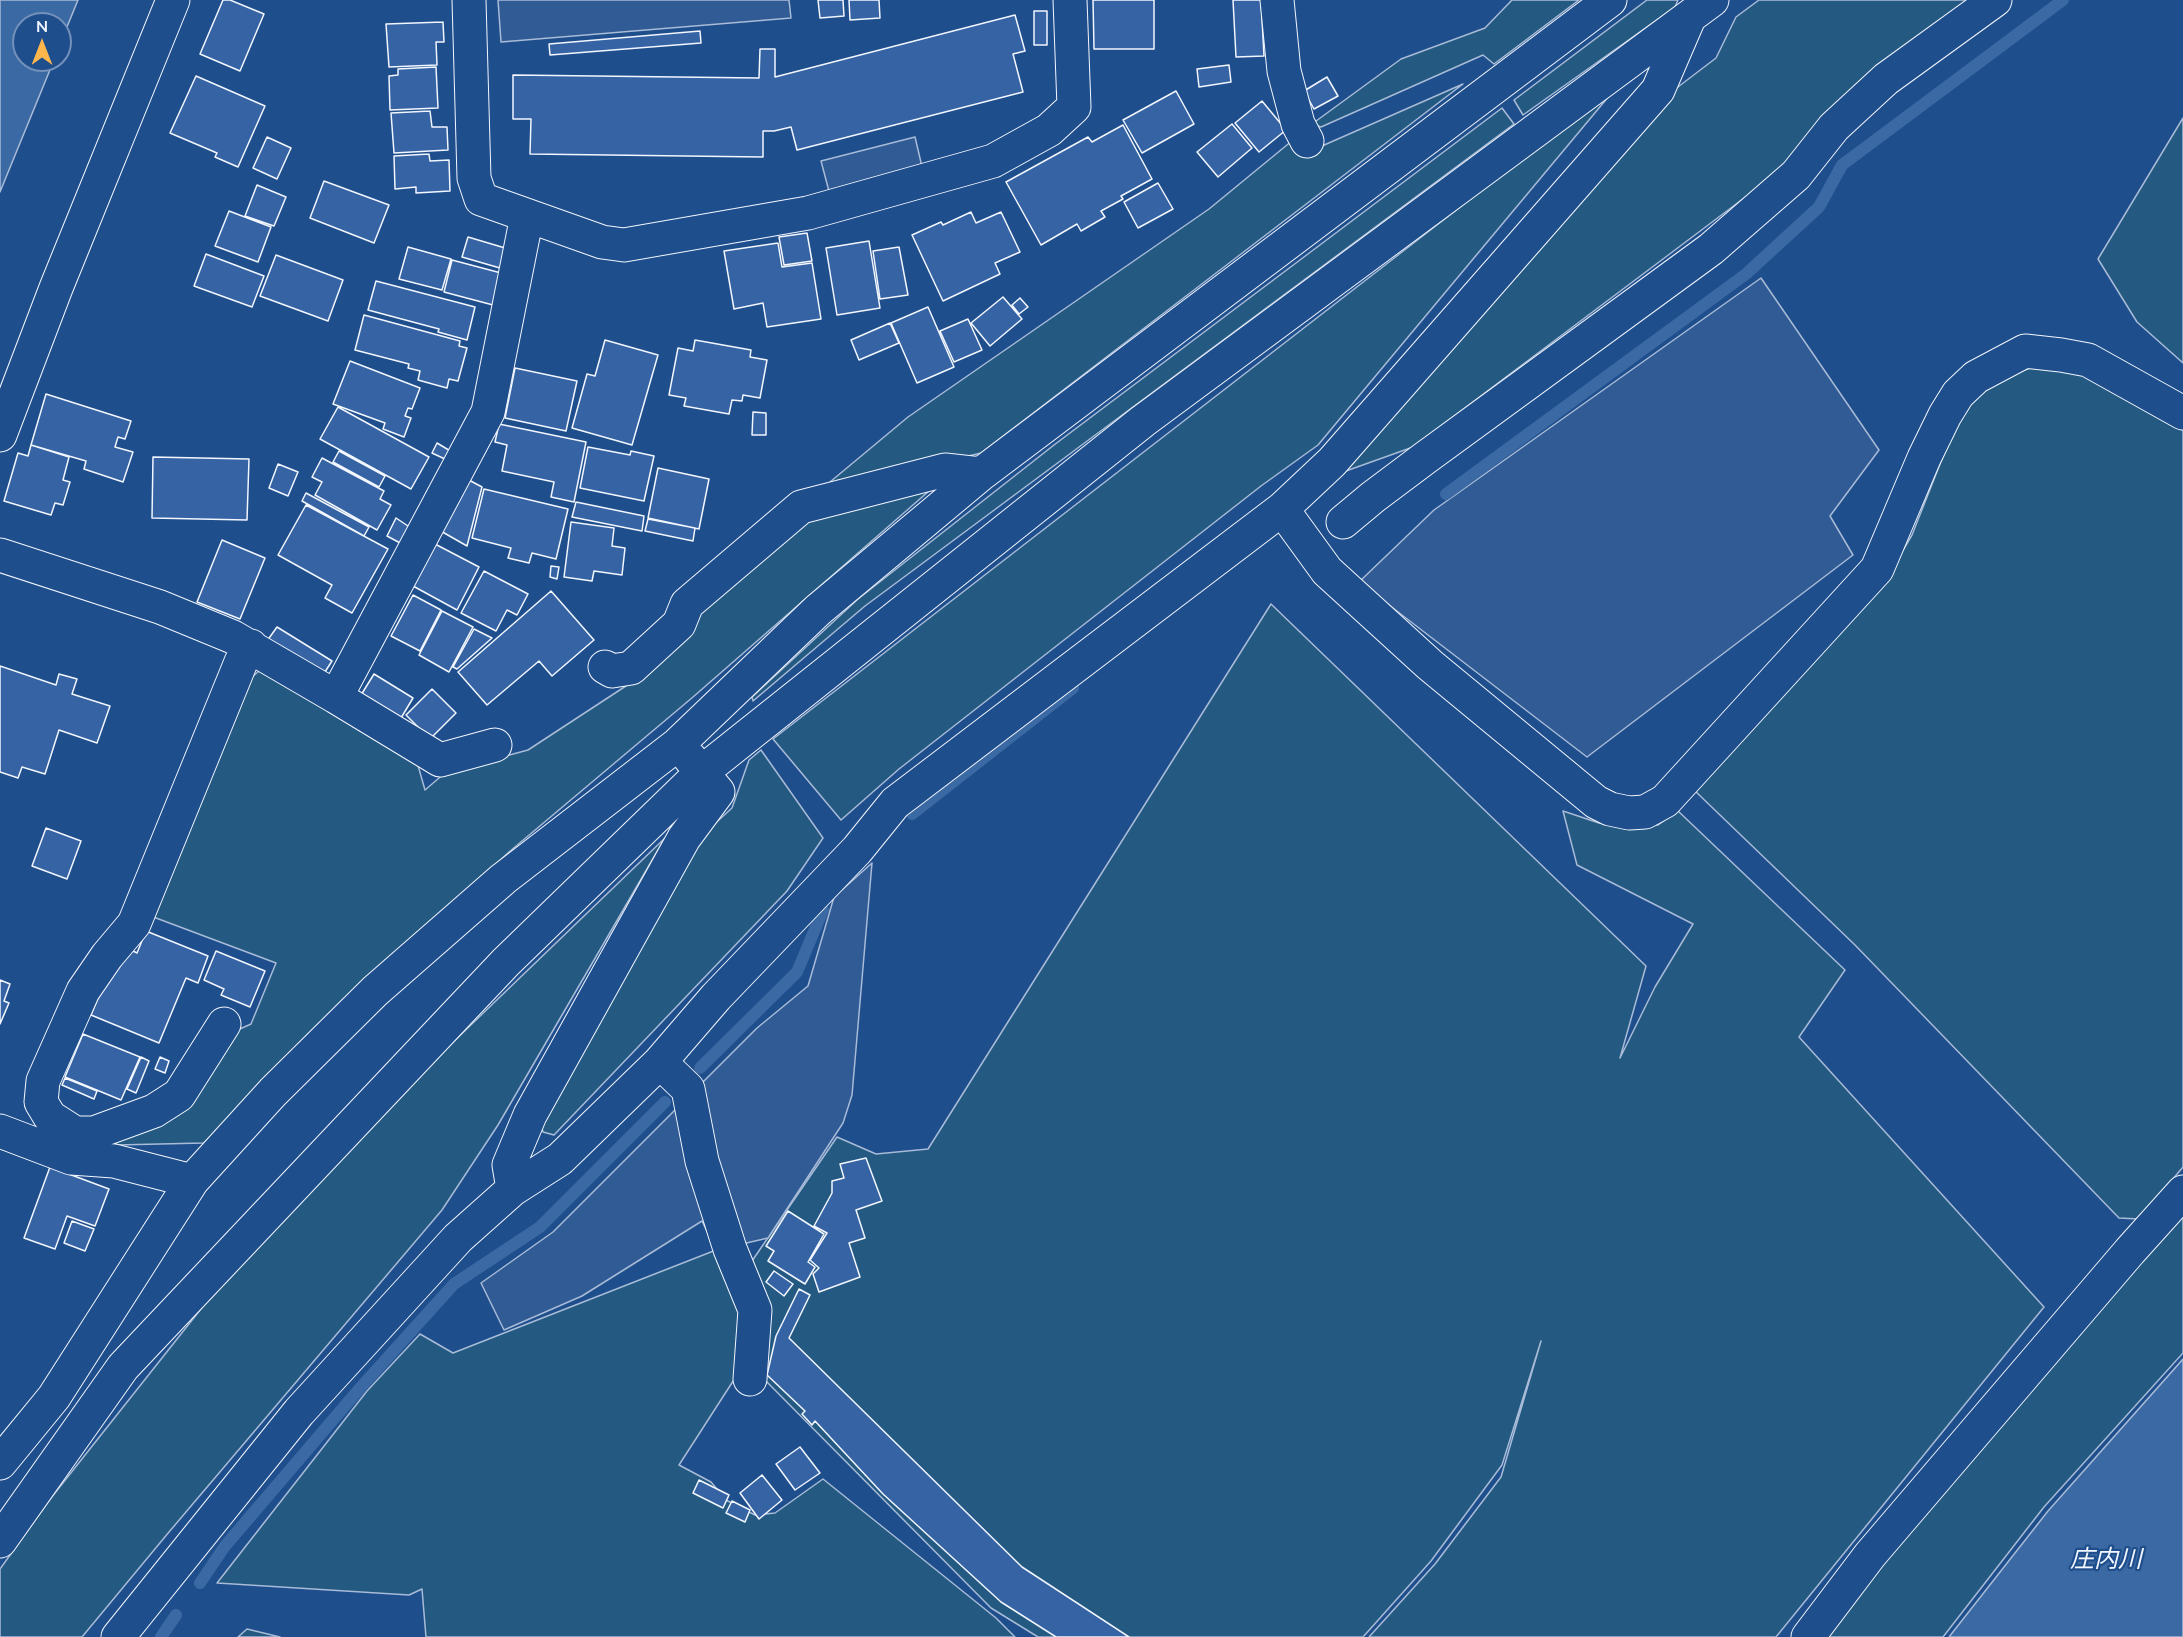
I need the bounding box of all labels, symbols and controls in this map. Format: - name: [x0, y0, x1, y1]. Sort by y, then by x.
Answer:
- north arrow: [12, 12, 72, 72]
- text: N: [36, 16, 48, 36]
- water label: 庄内川: [2070, 1546, 2142, 1574]

